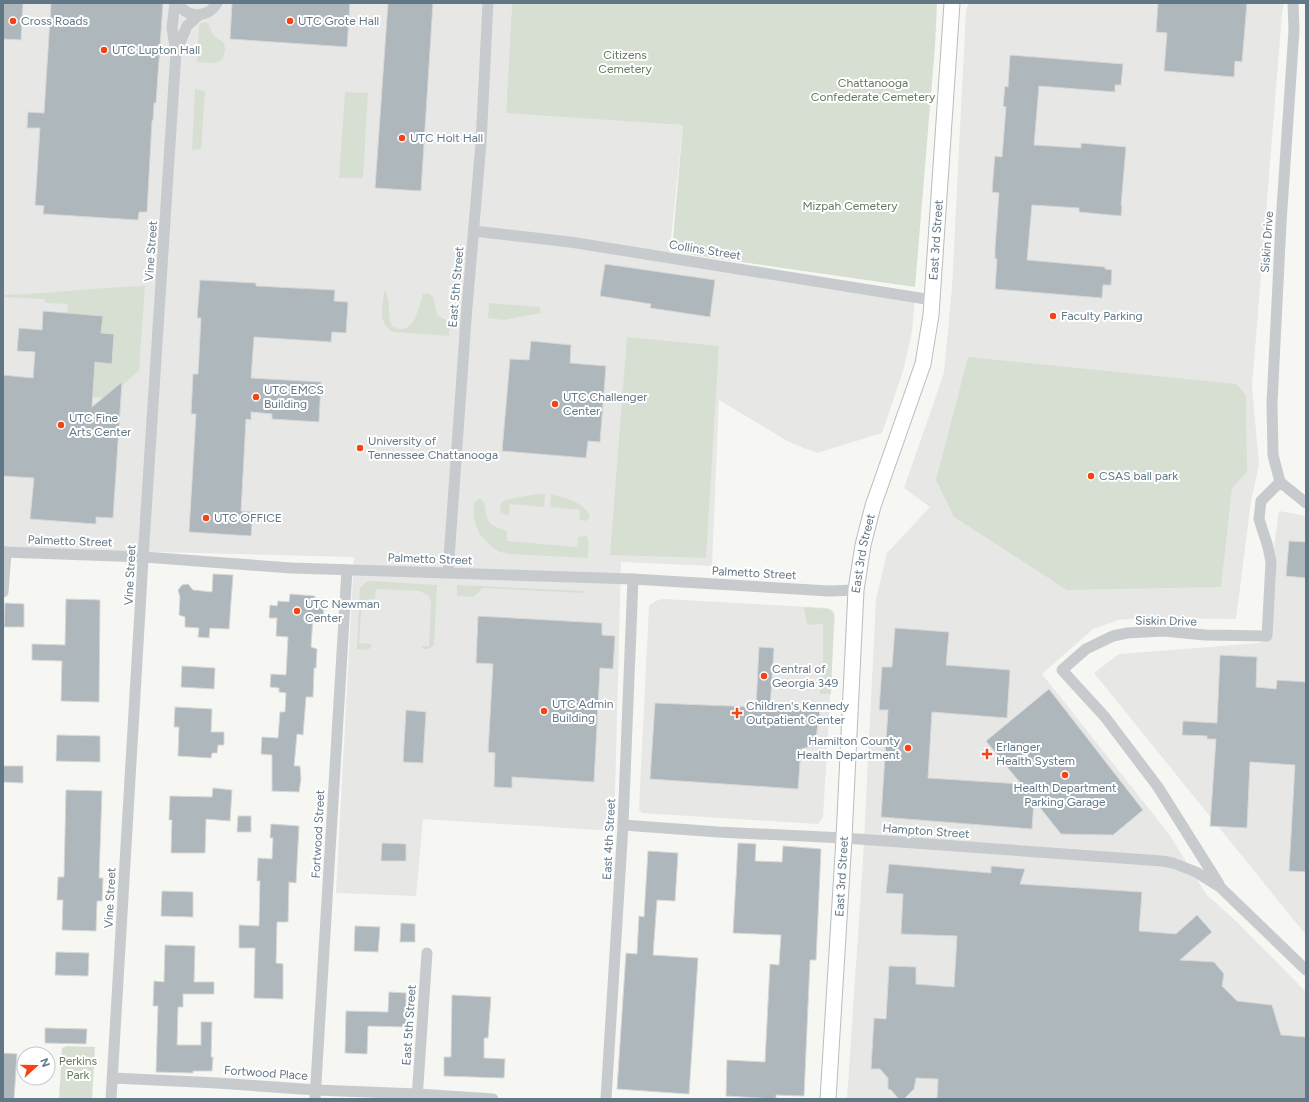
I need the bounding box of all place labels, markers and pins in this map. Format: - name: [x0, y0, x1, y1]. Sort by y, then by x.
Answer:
- place label: Cross Roads: [21, 14, 88, 28]
- place label: UTC Grote Hall: [298, 14, 379, 28]
- marker: Cross Roads: [8, 16, 18, 26]
- marker: UTC Grote Hall: [285, 16, 295, 26]
- place label: UTC Lupton Hall: [112, 43, 200, 57]
- marker: UTC Lupton Hall: [99, 45, 109, 55]
- place label: UTC Holt Hall: [410, 131, 483, 145]
- marker: UTC Holt Hall: [397, 133, 407, 143]
- place label: Faculty Parking: [1061, 309, 1143, 323]
- marker: Faculty Parking: [1048, 311, 1058, 321]
- place label: UTC EMCS Building: [264, 383, 324, 411]
- place label: UTC Challenger Center: [563, 390, 647, 418]
- marker: UTC EMCS Building: [251, 392, 261, 402]
- marker: UTC Challenger Center: [550, 399, 560, 409]
- place label: UTC Fine Arts Center: [69, 411, 131, 439]
- marker: UTC Fine Arts Center: [56, 420, 66, 430]
- place label: University of Tennessee Chattanooga: [368, 434, 498, 462]
- marker: University of Tennessee Chattanooga: [355, 443, 365, 453]
- place label: CSAS ball park: [1099, 469, 1178, 483]
- marker: CSAS ball park: [1086, 471, 1096, 481]
- place label: UTC OFFICE: [214, 511, 282, 525]
- marker: UTC OFFICE: [201, 513, 211, 523]
- place label: UTC Newman Center: [305, 597, 380, 625]
- marker: UTC Newman Center: [292, 606, 302, 616]
- place label: Central of Georgia 349: [772, 662, 839, 690]
- marker: Central of Georgia 349: [759, 671, 769, 681]
- place label: UTC Admin Building: [552, 697, 614, 725]
- place label: Children's Kennedy Outpatient Center: [746, 699, 850, 727]
- marker: UTC Admin Building: [539, 706, 549, 716]
- marker: Children's Kennedy Outpatient Center: [731, 707, 743, 719]
- place label: Hamilton County Health Department: [797, 734, 901, 762]
- place label: Erlanger Health System: [996, 740, 1075, 768]
- marker: Hamilton County Health Department: [903, 743, 913, 753]
- marker: Erlanger Health System: [981, 748, 993, 760]
- marker: Health Department Parking Garage: [1060, 770, 1070, 780]
- place label: Health Department Parking Garage: [1013, 781, 1117, 809]

